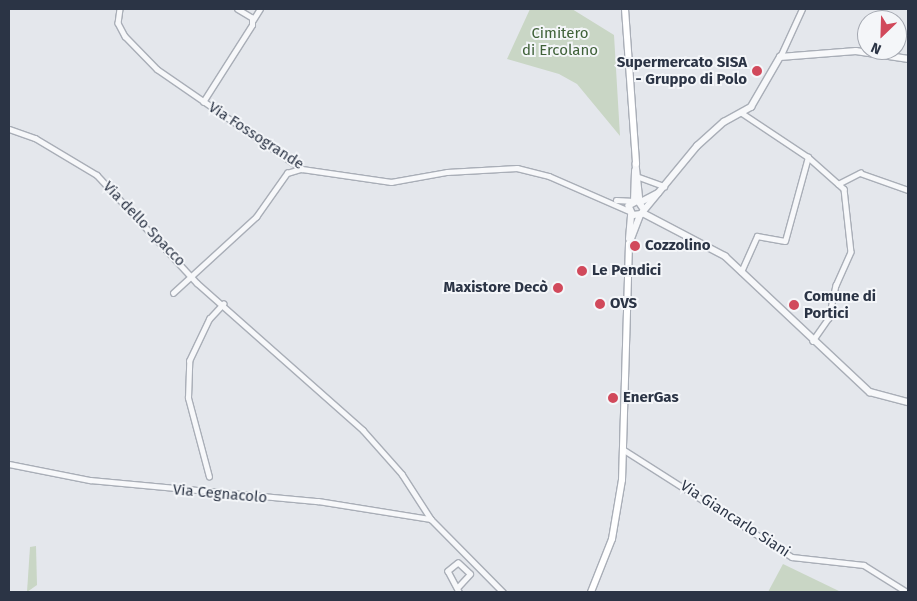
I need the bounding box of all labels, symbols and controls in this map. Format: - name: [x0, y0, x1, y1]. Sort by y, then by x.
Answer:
- north arrow: [857, 10, 907, 60]
- park label: Cimitero di Ercolano: [522, 24, 598, 59]
- text: N: [868, 39, 884, 58]
- place label: Supermercato SISA - Gruppo di Polo: [617, 53, 747, 88]
- marker: Supermercato SISA - Gruppo di Polo: [751, 65, 763, 77]
- street label: Via Fossogrande: [205, 98, 307, 174]
- street label: Via dello Spacco: [99, 178, 189, 270]
- place label: Cozzolino: [645, 237, 710, 255]
- marker: Cozzolino: [629, 240, 641, 252]
- place label: Le Pendici: [592, 262, 661, 280]
- marker: Le Pendici: [576, 265, 588, 277]
- place label: Maxistore Decò: [443, 279, 548, 297]
- marker: Maxistore Decò: [552, 282, 564, 294]
- place label: Comune di Portici: [804, 287, 876, 322]
- place label: OVS: [610, 295, 637, 313]
- marker: OVS: [594, 298, 606, 310]
- marker: Comune di Portici: [788, 299, 800, 311]
- place label: EnerGas: [623, 389, 679, 407]
- marker: EnerGas: [607, 392, 619, 404]
- street label: Via Giancarlo Siani: [677, 477, 793, 561]
- street label: Via Cegnacolo: [172, 481, 268, 507]

